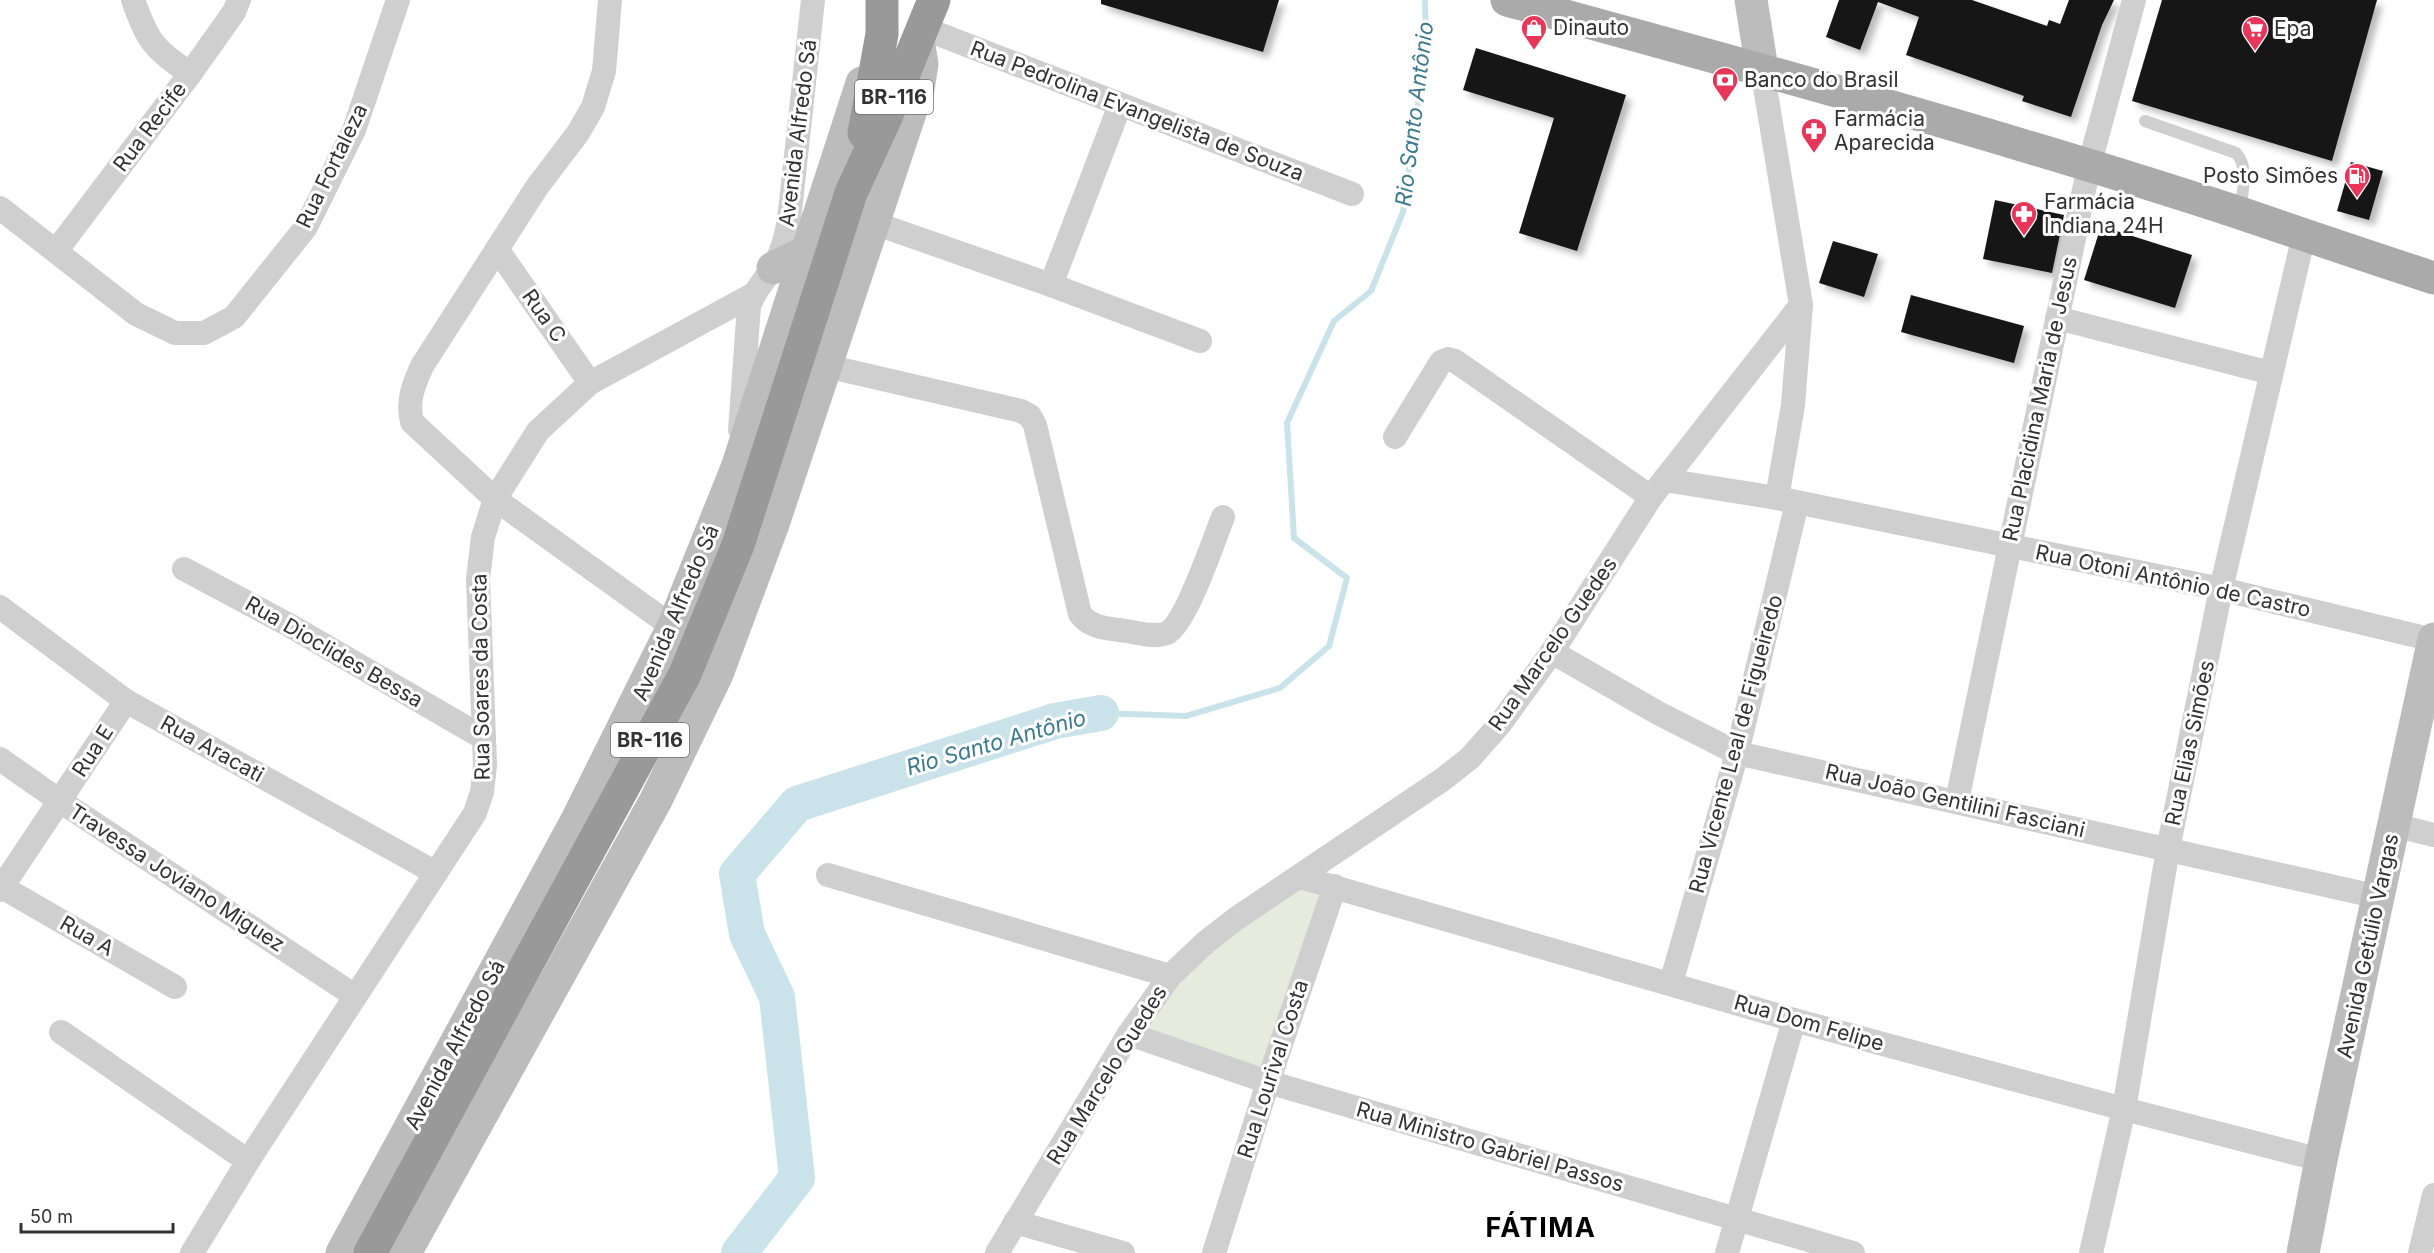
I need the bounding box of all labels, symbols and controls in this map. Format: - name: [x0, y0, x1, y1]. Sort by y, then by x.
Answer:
- shop icon: Dinauto: [1519, 13, 1549, 51]
- supermarket icon: Epa: [2240, 14, 2270, 52]
- place label: Dinauto: [1553, 15, 1629, 40]
- place label: Epa: [2274, 16, 2311, 41]
- water label: Rio Santo Antônio: [1390, 20, 1438, 208]
- street label: Rua Pedrolina Evangelista de Souza: [967, 35, 1307, 186]
- street label: Avenida Alfredo Sá: [774, 38, 821, 228]
- bank icon: Banco do Brasil: [1710, 65, 1740, 103]
- place label: Banco do Brasil: [1744, 67, 1899, 92]
- street label: Rua Recife: [108, 77, 191, 176]
- road number: BR-116: [855, 80, 933, 114]
- street label: Rua Fortaleza: [291, 100, 372, 232]
- place label: Farmácia Aparecida: [1834, 106, 1935, 155]
- pharmacy icon: Farmácia Aparecida: [1799, 116, 1829, 154]
- fuel station icon: Posto Simões: [2342, 161, 2372, 199]
- place label: Posto Simões: [2203, 163, 2338, 188]
- place label: Farmácia Indiana 24H: [2044, 189, 2164, 238]
- pharmacy icon: Farmácia Indiana 24H: [2009, 199, 2039, 237]
- street label: Rua Placidina Maria de Jesus: [1997, 254, 2082, 544]
- street label: Rua C: [517, 284, 572, 347]
- street label: Avenida Alfredo Sá: [627, 521, 724, 704]
- street label: Rua Otoni Antônio de Castro: [2033, 539, 2313, 622]
- street label: Rua Marcelo Guedes: [1483, 552, 1622, 735]
- street label: Rua Soares da Costa: [466, 573, 495, 781]
- street label: Rua Dioclides Bessa: [241, 591, 427, 713]
- street label: Rua Vicente Leal de Figueiredo: [1684, 592, 1787, 896]
- street label: Rua Elias Simões: [2160, 658, 2219, 828]
- water label: Rio Santo Antônio: [903, 704, 1089, 780]
- street label: Rua Aracati: [156, 710, 268, 787]
- street label: Rua E: [67, 720, 118, 781]
- road number: BR-116: [611, 723, 689, 757]
- street label: Rua João Gentilini Fasciani: [1823, 758, 2087, 843]
- street label: Travessa Joviano Miguez: [65, 798, 290, 957]
- street label: Avenida Getúlio Vargas: [2331, 831, 2404, 1061]
- street label: Rua A: [56, 910, 119, 961]
- street label: Avenida Alfredo Sá: [399, 956, 510, 1134]
- street label: Rua Lourival Costa: [1232, 976, 1313, 1161]
- street label: Rua Marcelo Guedes: [1041, 981, 1172, 1169]
- street label: Rua Dom Felipe: [1731, 989, 1887, 1056]
- street label: Rua Ministro Gabriel Passos: [1353, 1096, 1627, 1197]
- scale bar: [21, 1196, 172, 1234]
- text: 50 m: [30, 1206, 73, 1227]
- district label: FÁTIMA: [1485, 1211, 1597, 1244]

